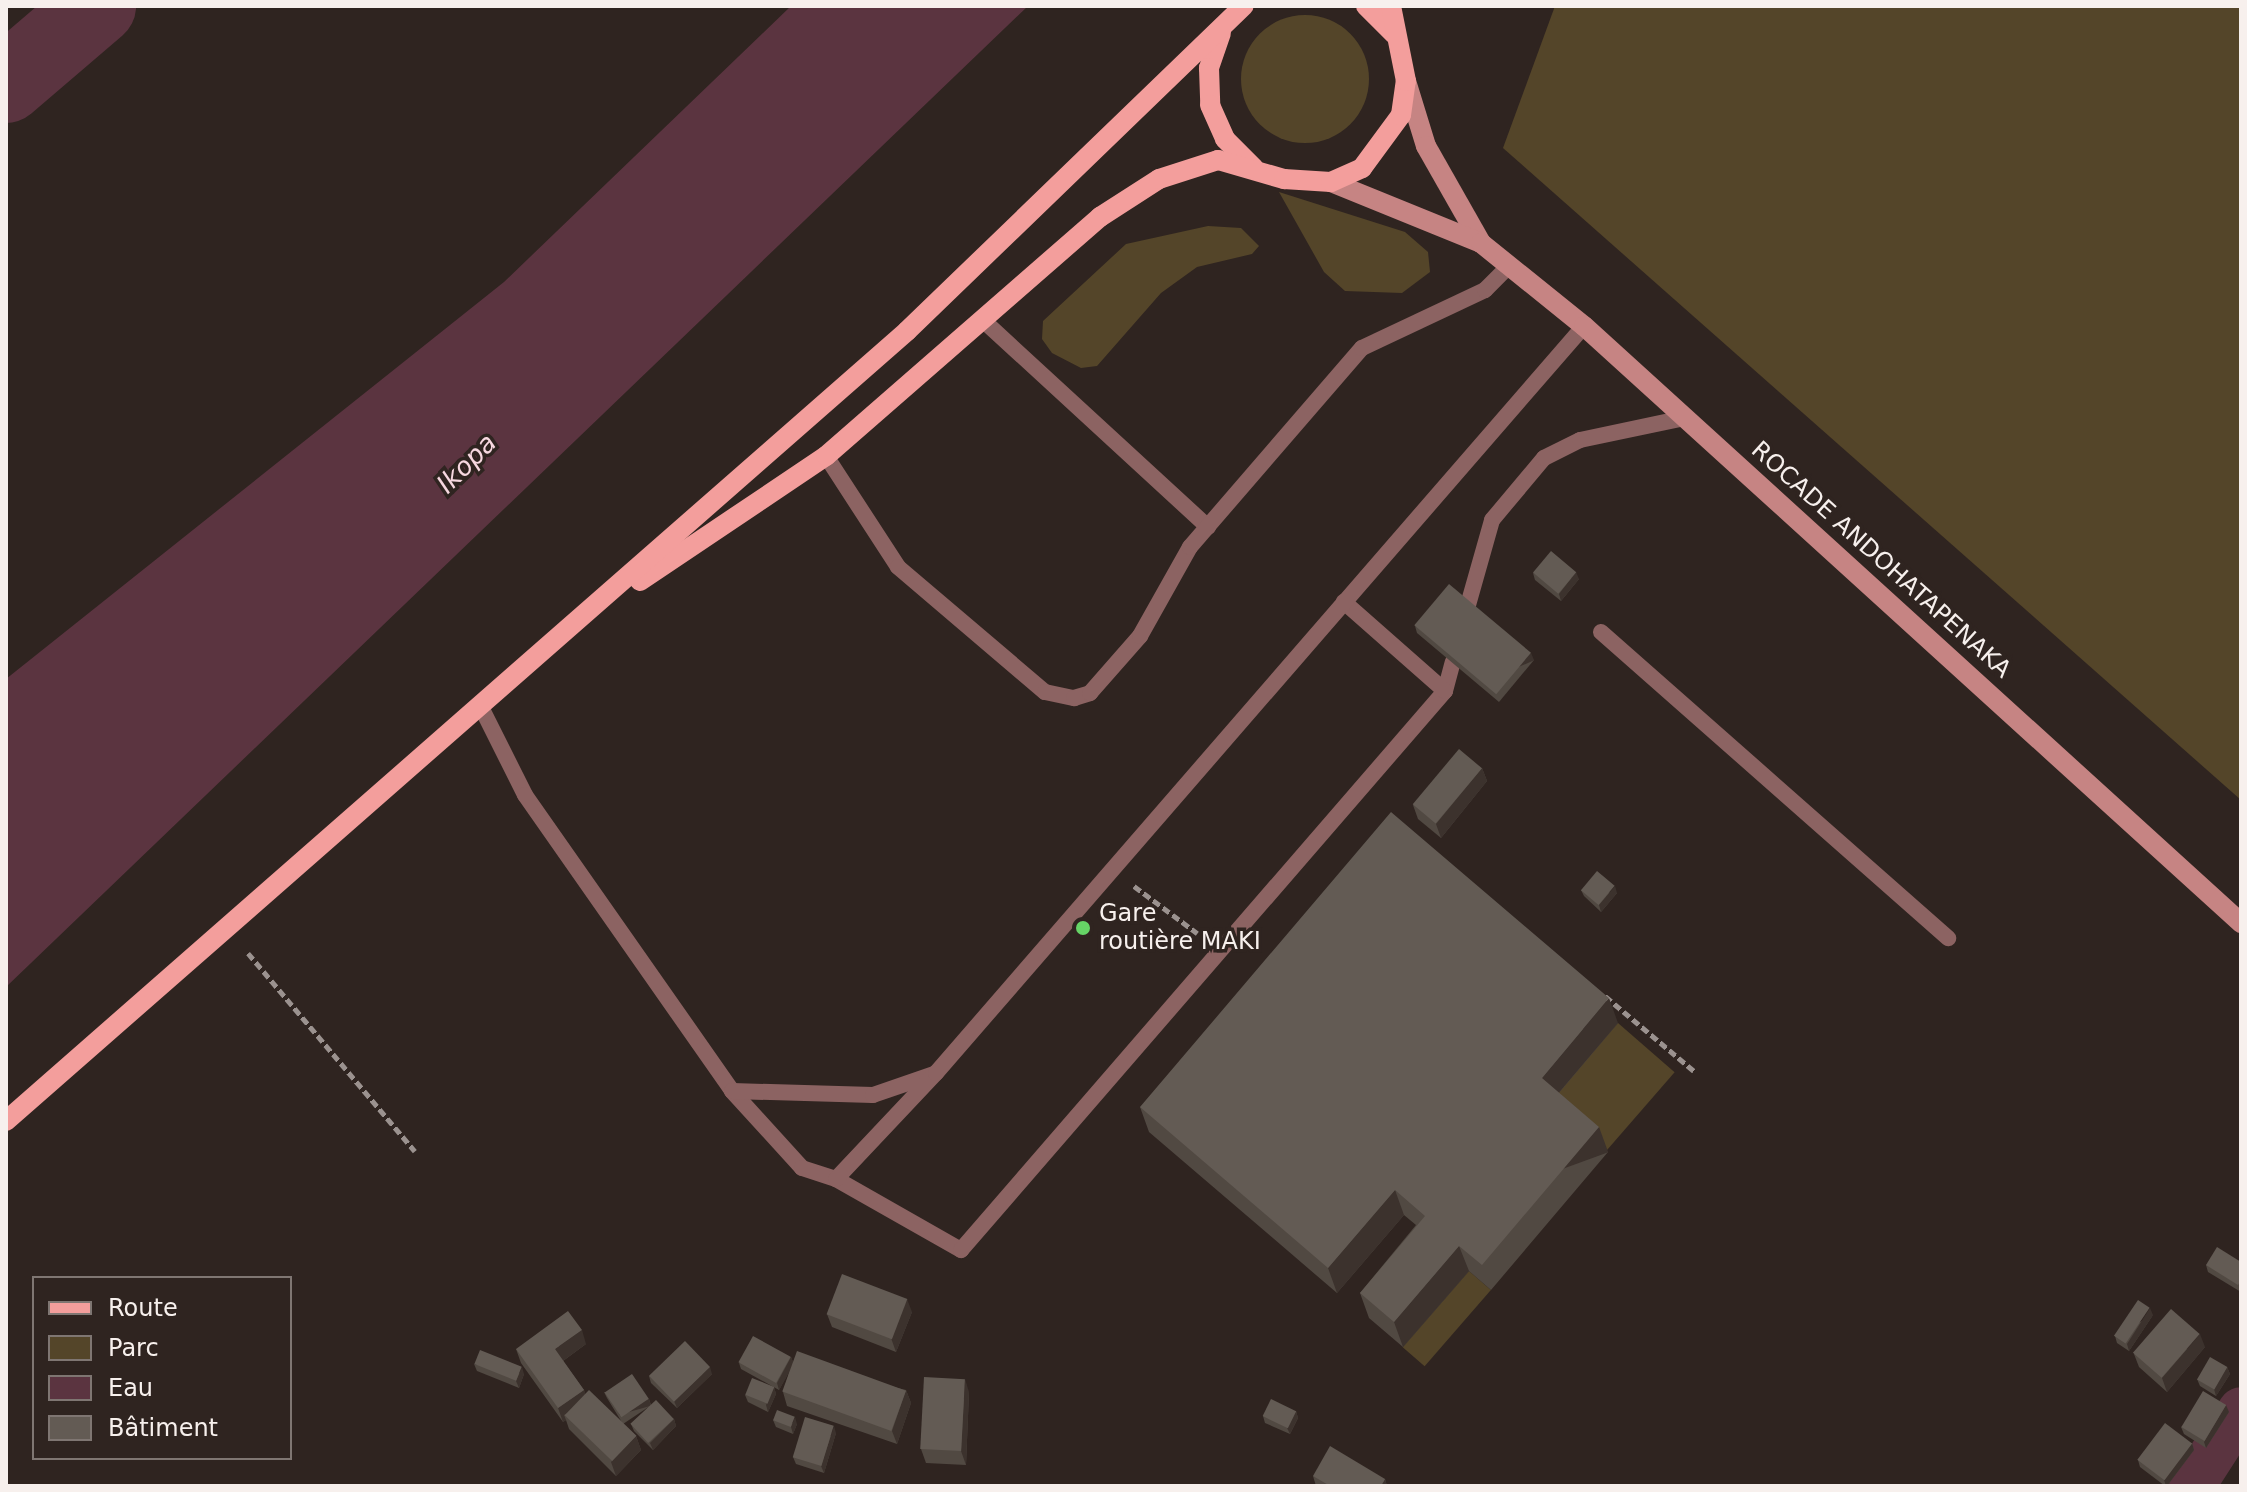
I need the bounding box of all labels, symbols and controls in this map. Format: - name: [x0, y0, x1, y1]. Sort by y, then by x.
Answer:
- water label: Ikopa: [431, 428, 503, 500]
- street label: ROCADE ANDOHATAPENAKA: [1745, 436, 2017, 684]
- place label: Gare routière MAKI: [1099, 900, 1261, 956]
- marker: Gare routière MAKI: [1074, 919, 1092, 937]
- legend: [32, 1276, 292, 1460]
- text: Route: [108, 1294, 178, 1322]
- text: Parc: [108, 1334, 159, 1362]
- text: Eau: [108, 1374, 153, 1402]
- text: Bâtiment: [108, 1414, 218, 1442]

